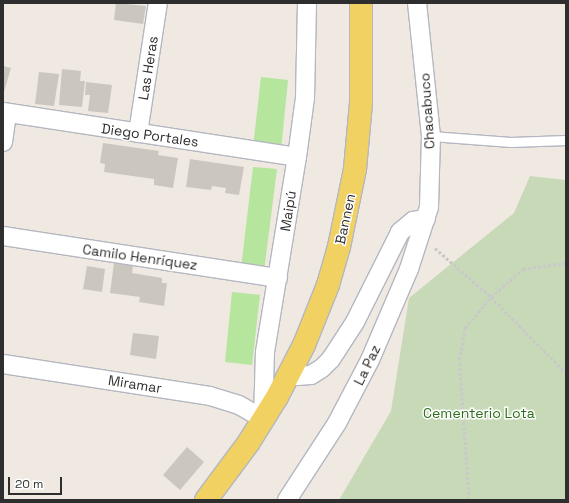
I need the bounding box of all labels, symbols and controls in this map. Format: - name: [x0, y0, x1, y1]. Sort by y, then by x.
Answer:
- street label: Las Heras: [135, 35, 161, 101]
- street label: Chacabuco: [416, 72, 438, 150]
- street label: Diego Portales: [100, 120, 200, 150]
- street label: Maipú: [276, 189, 300, 233]
- street label: Bannen: [331, 192, 359, 246]
- street label: Camilo Henríquez: [81, 241, 199, 273]
- street label: La Paz: [350, 342, 384, 388]
- street label: Miramar: [107, 371, 163, 397]
- park label: Cementerio Lota: [423, 405, 535, 421]
- scale bar: [10, 469, 64, 495]
- text: 20 m: [15, 476, 43, 492]

